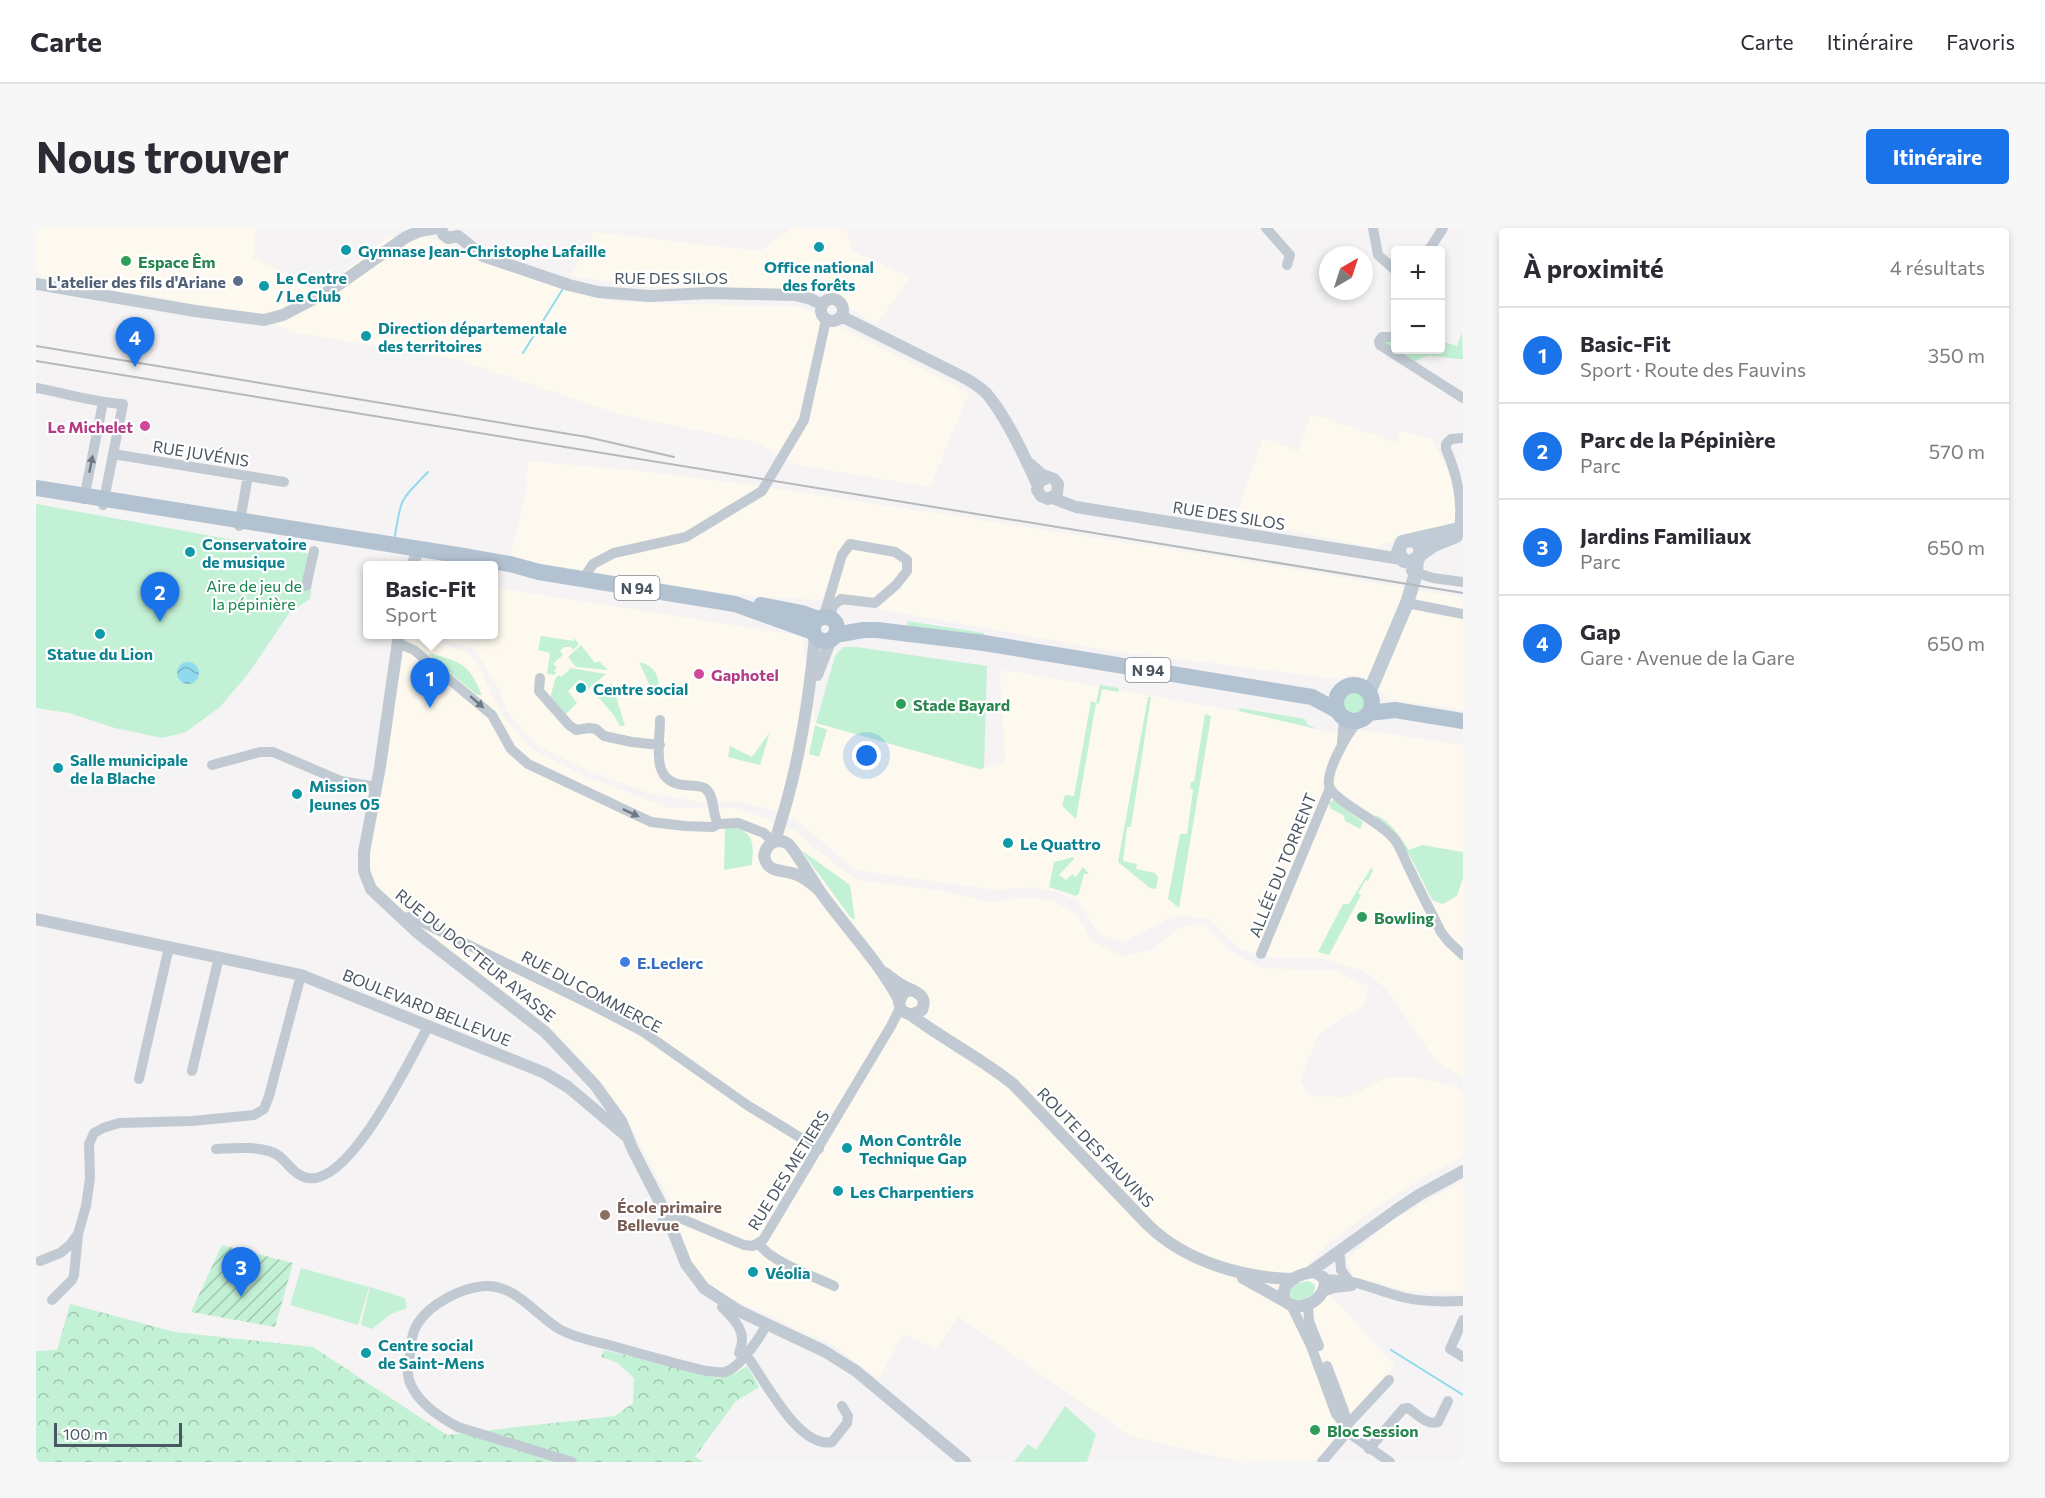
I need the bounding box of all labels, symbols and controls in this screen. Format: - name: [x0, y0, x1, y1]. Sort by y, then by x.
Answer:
- text: Carte: [30, 24, 102, 58]
- text: Carte: [1740, 29, 1794, 54]
- text: Itinéraire: [1827, 29, 1913, 54]
- text: Favoris: [1946, 29, 2015, 54]
- button: Itinéraire: [1866, 129, 2009, 184]
- text: Nous trouver: [36, 130, 289, 182]
- marker: Office national des forêts: [812, 240, 826, 254]
- place label: Gymnase Jean-Christophe Lafaille: [358, 241, 606, 260]
- marker: Gymnase Jean-Christophe Lafaille: [339, 243, 353, 257]
- north arrow: [1319, 246, 1373, 300]
- map controls: [1391, 246, 1445, 354]
- button: +: [1391, 246, 1445, 300]
- place label: Espace Êm: [138, 252, 216, 271]
- text: À proximité: [1523, 252, 1664, 283]
- marker: Espace Êm: [119, 254, 133, 268]
- text: 4 résultats: [1890, 255, 1985, 279]
- place label: Office national des forêts: [764, 257, 874, 294]
- place label: Le Centre / Le Club: [276, 268, 347, 305]
- street label: RUE DES SILOS: [614, 268, 728, 287]
- place label: L'atelier des fils d'Ariane: [48, 272, 226, 291]
- marker: L'atelier des fils d'Ariane: [231, 274, 245, 288]
- marker: Le Centre / Le Club: [257, 279, 271, 293]
- button: −: [1391, 300, 1445, 354]
- pin: 4: [116, 318, 154, 367]
- place label: Direction départementale des territoires: [378, 318, 567, 355]
- marker: Direction départementale des territoires: [359, 329, 373, 343]
- text: Basic-Fit: [1580, 330, 1671, 357]
- text: 1: [1538, 343, 1547, 367]
- text: 350 m: [1928, 343, 1985, 367]
- text: Sport · Route des Fauvins: [1580, 357, 1806, 381]
- place label: Le Michelet: [47, 417, 133, 436]
- marker: Le Michelet: [138, 419, 152, 433]
- text: Parc de la Pépinière: [1580, 426, 1775, 453]
- street label: RUE JUVÉNIS: [151, 436, 251, 470]
- text: 2: [1537, 439, 1548, 463]
- text: 570 m: [1929, 439, 1985, 463]
- text: Parc: [1580, 453, 1621, 477]
- one-way arrow: [87, 455, 96, 474]
- street label: RUE DES SILOS: [1171, 497, 1287, 533]
- text: Jardins Familiaux: [1580, 522, 1752, 549]
- place label: Conservatoire de musique: [202, 534, 307, 571]
- text: 3: [1537, 535, 1548, 559]
- text: 650 m: [1927, 535, 1985, 559]
- marker: Conservatoire de musique: [183, 545, 197, 559]
- text: Parc: [1580, 549, 1621, 573]
- popup: [363, 561, 498, 639]
- pin: 2: [140, 572, 180, 622]
- text: Basic-Fit: [385, 575, 476, 602]
- park label: Aire de jeu de la pépinière: [206, 576, 302, 613]
- road number: N 94: [614, 576, 660, 600]
- text: Sport: [385, 602, 437, 626]
- text: Gap: [1580, 618, 1621, 645]
- marker: Statue du Lion: [93, 627, 107, 641]
- text: 4: [1536, 631, 1549, 655]
- text: 650 m: [1927, 631, 1985, 655]
- place label: Statue du Lion: [47, 644, 153, 663]
- text: Gare · Avenue de la Gare: [1580, 645, 1795, 669]
- pin: 1: [410, 658, 450, 708]
- road number: N 94: [1126, 658, 1170, 682]
- place label: Gaphotel: [711, 665, 779, 684]
- marker: Gaphotel: [692, 667, 706, 681]
- place label: Centre social: [593, 679, 688, 698]
- marker: Centre social: [574, 681, 588, 695]
- one-way arrow: [469, 695, 484, 708]
- place label: Stade Bayard: [913, 695, 1010, 714]
- marker: Stade Bayard: [894, 697, 908, 711]
- your location: [852, 741, 881, 770]
- place label: Salle municipale de la Blache: [70, 750, 188, 787]
- marker: Salle municipale de la Blache: [51, 761, 65, 775]
- place label: Mission Jeunes 05: [309, 776, 380, 813]
- marker: Mission Jeunes 05: [290, 787, 304, 801]
- street label: ALLÉE DU TORRENT: [1244, 790, 1320, 940]
- one-way arrow: [623, 808, 640, 817]
- place label: Le Quattro: [1020, 834, 1101, 853]
- marker: Le Quattro: [1001, 836, 1015, 850]
- street label: RUE DU DOCTEUR AYASSE: [392, 885, 560, 1025]
- place label: Bowling: [1374, 908, 1434, 927]
- marker: Bowling: [1355, 910, 1369, 924]
- street label: RUE DU COMMERCE: [519, 946, 665, 1036]
- place label: E.Leclerc: [637, 953, 703, 972]
- marker: E.Leclerc: [618, 955, 632, 969]
- street label: BOULEVARD BELLEVUE: [340, 964, 514, 1050]
- street label: ROUTE DES FAUVINS: [1034, 1083, 1158, 1211]
- street label: RUE DES METIERS: [744, 1107, 832, 1233]
- place label: Mon Contrôle Technique Gap: [859, 1130, 967, 1167]
- marker: Mon Contrôle Technique Gap: [840, 1141, 854, 1155]
- place label: Les Charpentiers: [850, 1182, 974, 1201]
- marker: Les Charpentiers: [831, 1184, 845, 1198]
- place label: École primaire Bellevue: [617, 1197, 722, 1234]
- marker: École primaire Bellevue: [598, 1208, 612, 1222]
- pin: 3: [222, 1248, 260, 1297]
- place label: Véolia: [765, 1263, 810, 1282]
- marker: Véolia: [746, 1265, 760, 1279]
- place label: Centre social de Saint-Mens: [378, 1335, 485, 1372]
- marker: Centre social de Saint-Mens: [359, 1346, 373, 1360]
- scale bar: [54, 1420, 182, 1448]
- place label: Bloc Session: [1327, 1421, 1419, 1440]
- marker: Bloc Session: [1308, 1423, 1322, 1437]
- text: 100 m: [63, 1424, 108, 1443]

